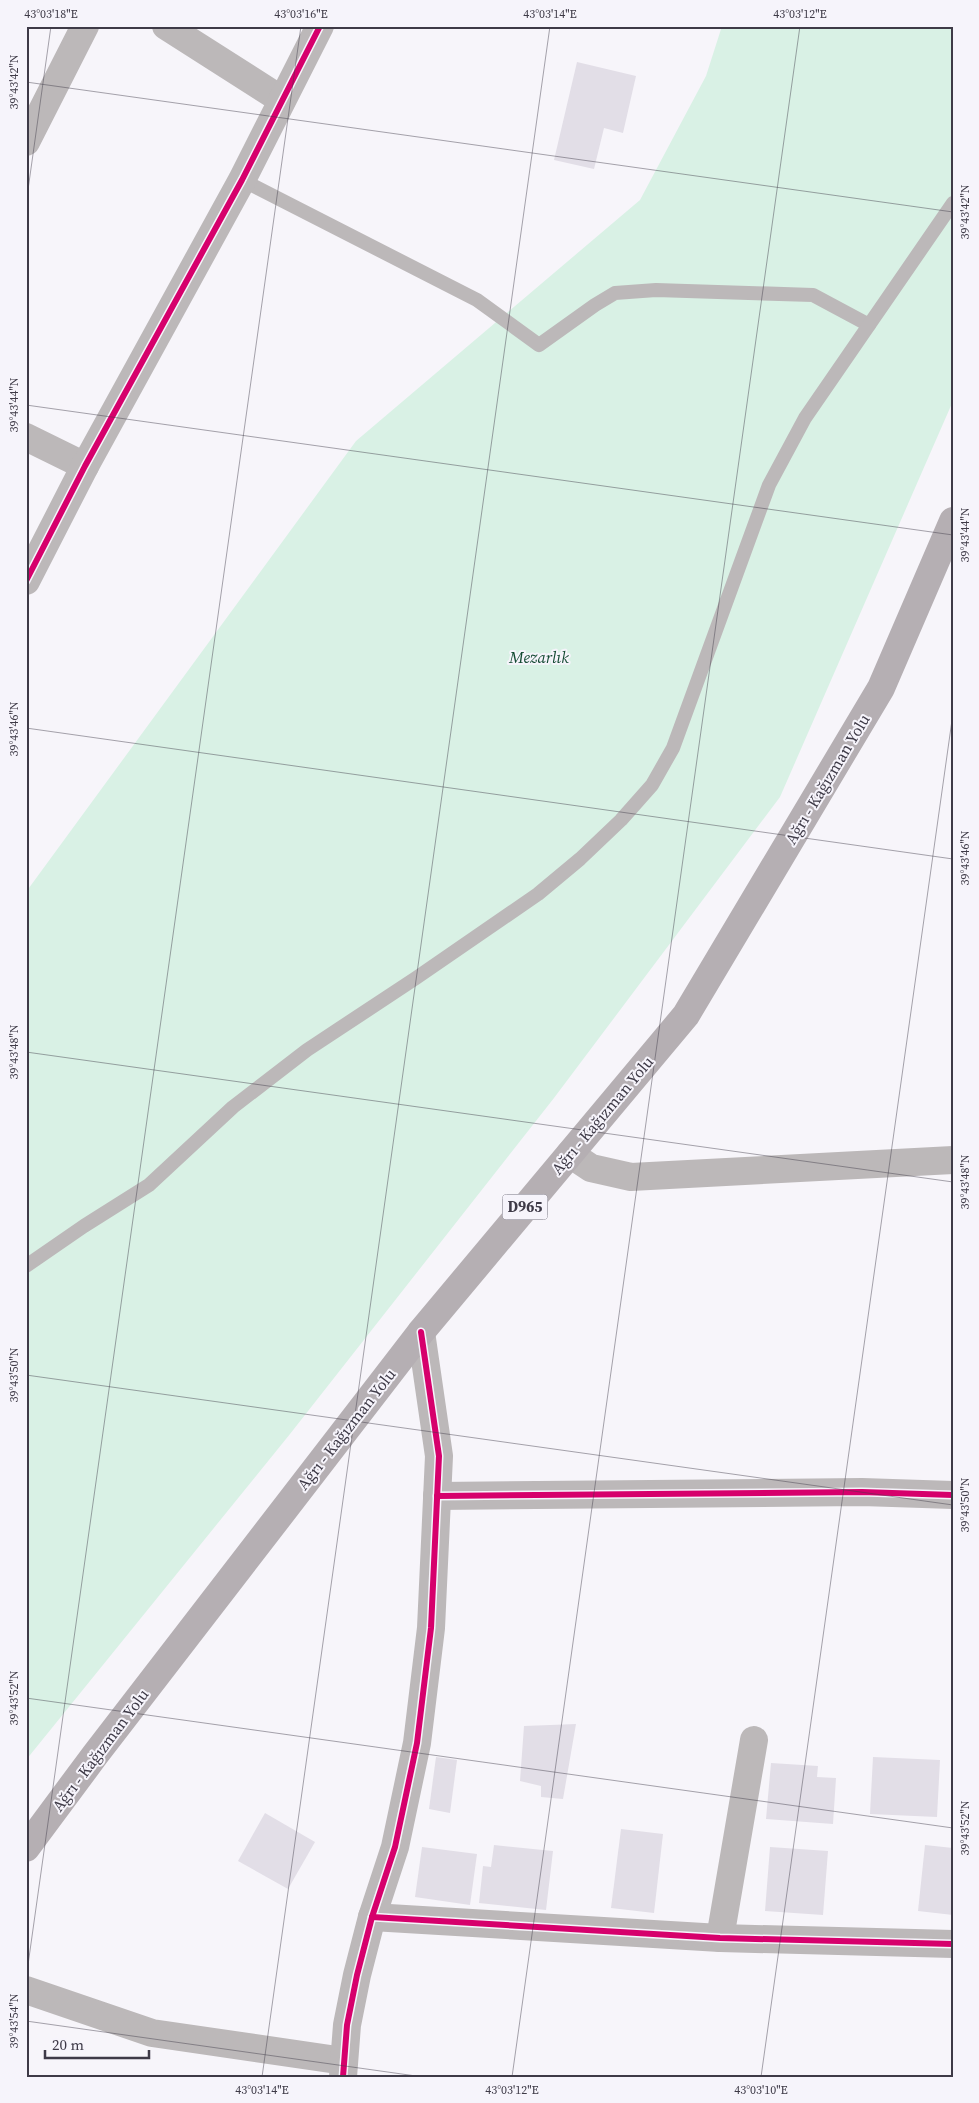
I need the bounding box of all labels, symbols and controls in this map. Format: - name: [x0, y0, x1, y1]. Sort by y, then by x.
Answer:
- text: 43°03'18"E: [24, 6, 78, 22]
- text: 43°03'16"E: [274, 6, 328, 22]
- text: 43°03'14"E: [523, 6, 577, 22]
- text: 43°03'12"E: [773, 6, 827, 22]
- text: 39°43'42"N: [6, 54, 22, 110]
- text: 39°43'42"N: [957, 184, 973, 240]
- text: 39°43'44"N: [6, 377, 22, 433]
- text: 39°43'44"N: [957, 507, 973, 563]
- park label: Mezarlık: [508, 646, 569, 668]
- text: 39°43'46"N: [6, 701, 22, 757]
- street label: Ağrı - Kağızman Yolu: [779, 710, 875, 848]
- text: 39°43'46"N: [957, 830, 973, 886]
- text: 39°43'48"N: [6, 1024, 22, 1080]
- street label: Ağrı - Kağızman Yolu: [546, 1051, 658, 1179]
- text: 39°43'48"N: [957, 1154, 973, 1210]
- road number: D965: [502, 1194, 548, 1220]
- text: 39°43'50"N: [6, 1347, 22, 1403]
- street label: Ağrı - Kağızman Yolu: [292, 1364, 400, 1494]
- text: 39°43'50"N: [957, 1477, 973, 1533]
- text: 39°43'52"N: [6, 1670, 22, 1726]
- street label: Ağrı - Kağızman Yolu: [47, 1684, 153, 1816]
- text: 39°43'52"N: [957, 1800, 973, 1856]
- text: 39°43'54"N: [6, 1993, 22, 2049]
- scale bar: [45, 2028, 149, 2060]
- text: 20 m: [52, 2034, 84, 2055]
- text: 43°03'14"E: [235, 2082, 289, 2098]
- text: 43°03'12"E: [485, 2082, 539, 2098]
- text: 43°03'10"E: [734, 2082, 788, 2098]

